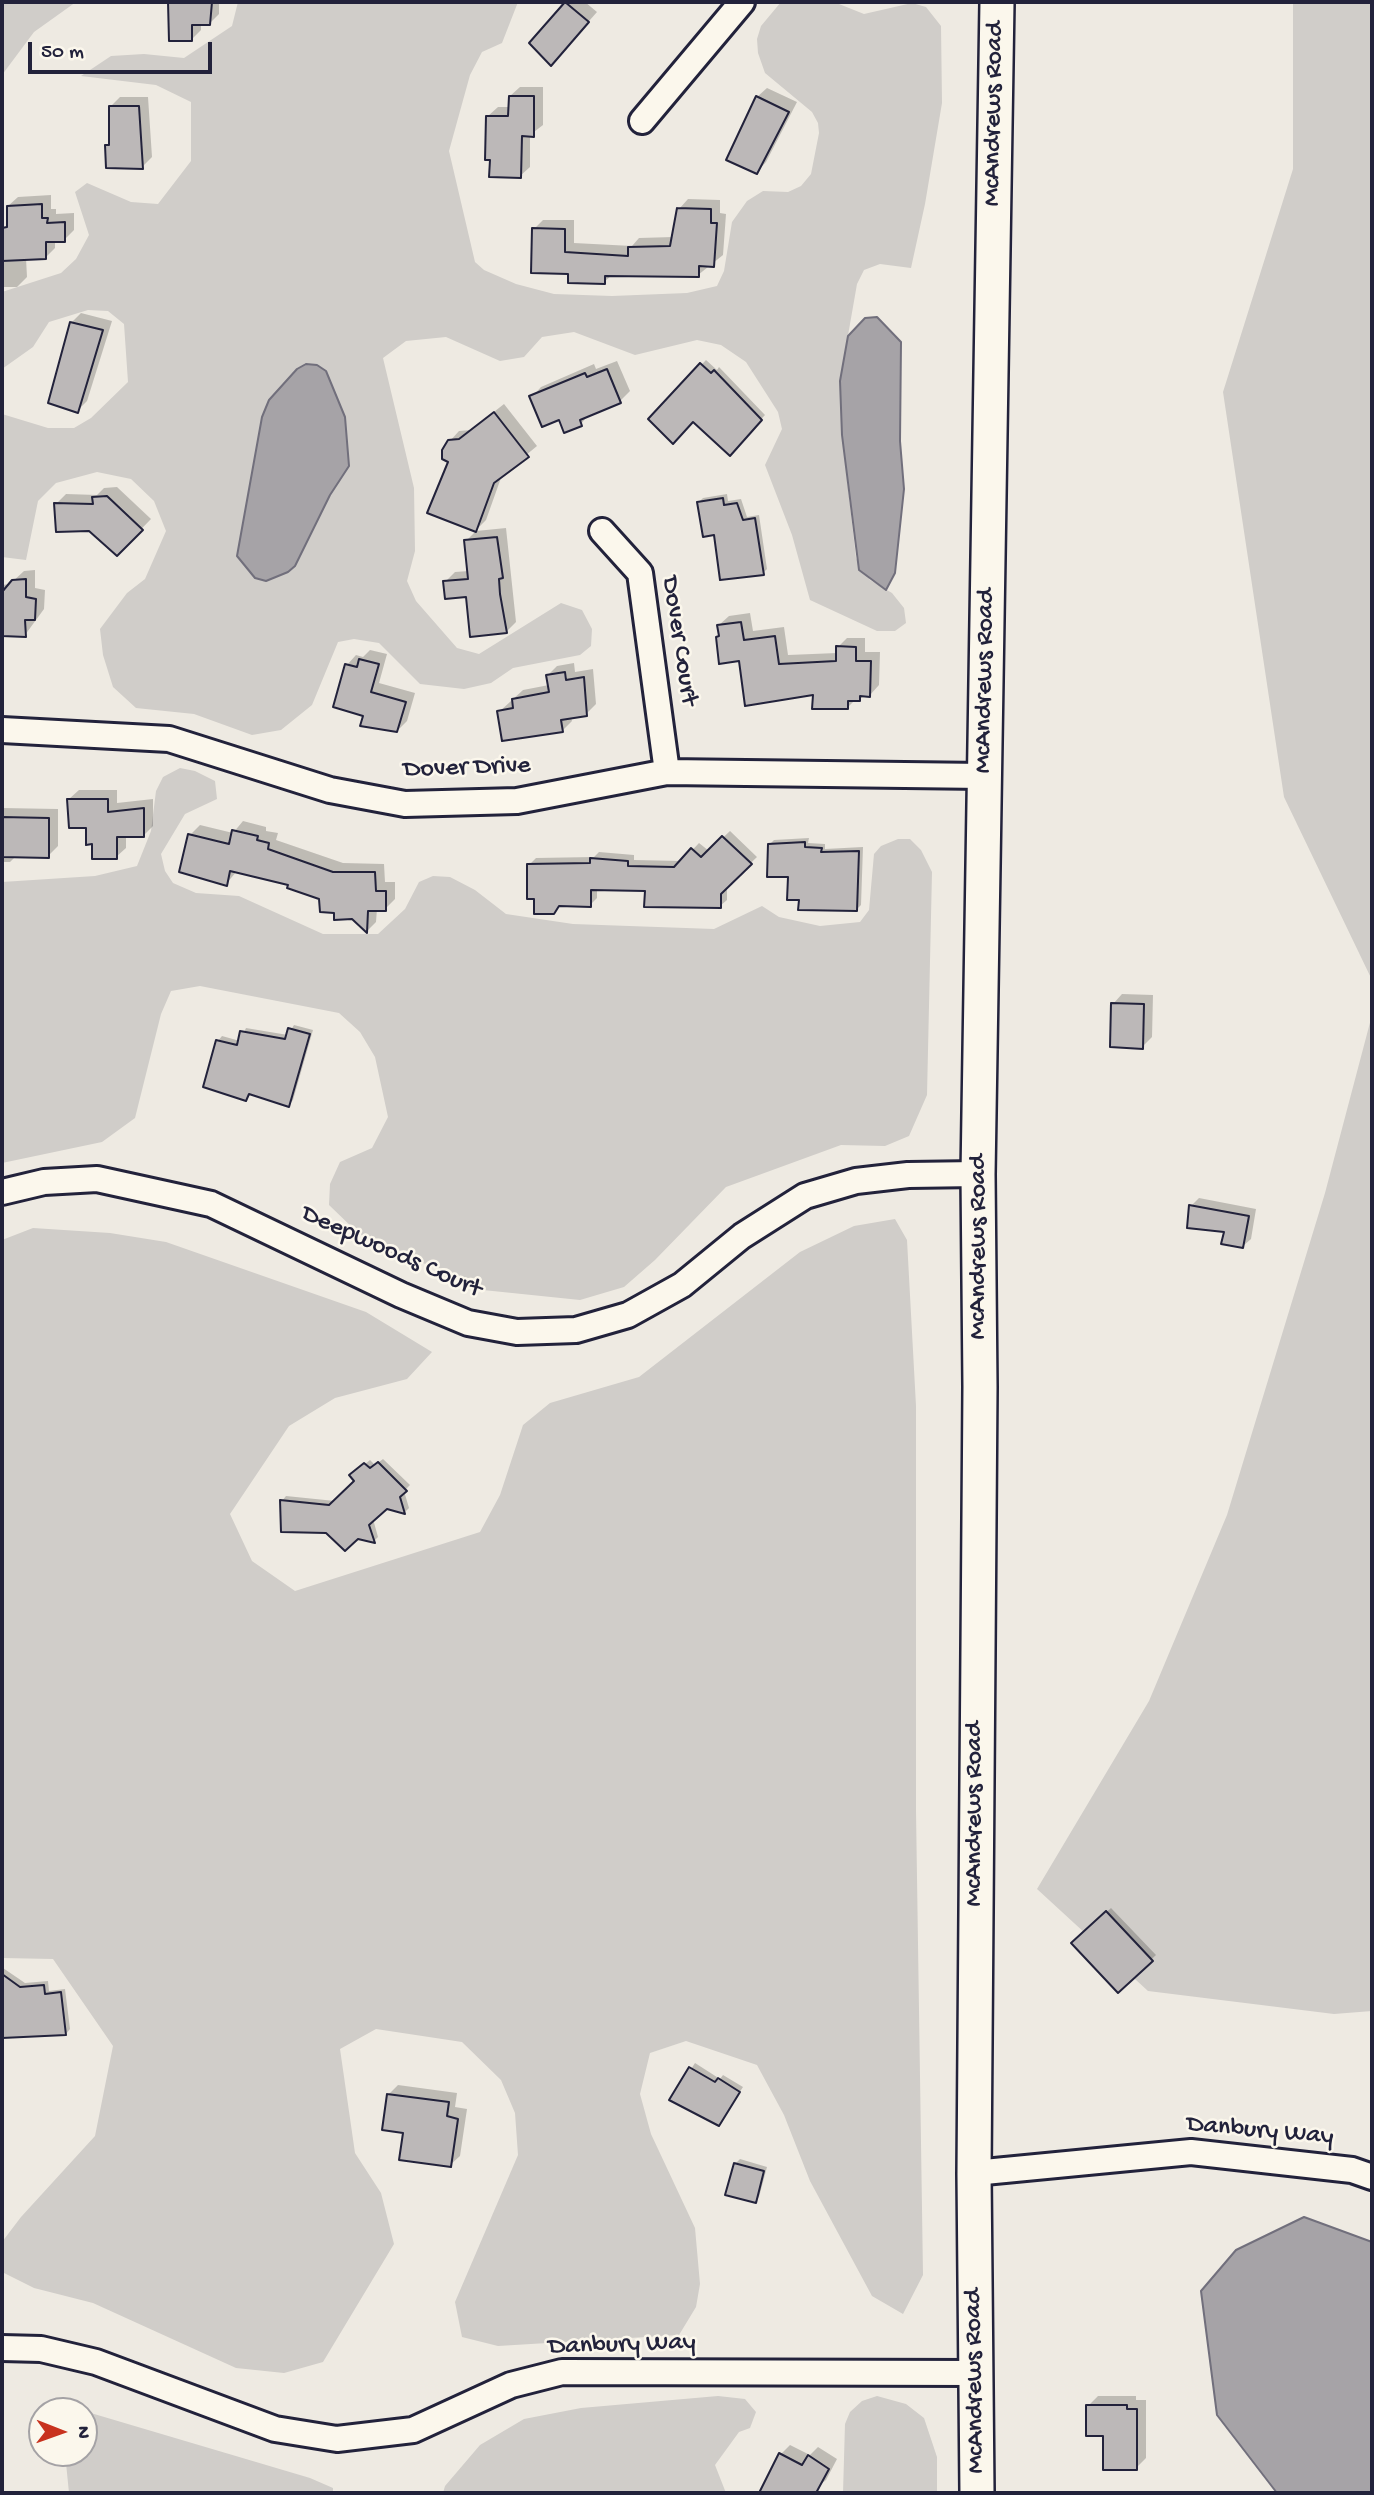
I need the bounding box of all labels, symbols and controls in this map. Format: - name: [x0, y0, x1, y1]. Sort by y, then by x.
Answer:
- street label: McAndrews Road: [978, 21, 1012, 207]
- scale bar: [32, 28, 215, 72]
- text: 50 m: [41, 41, 84, 66]
- street label: Dover Court: [652, 574, 704, 708]
- street label: McAndrews Road: [969, 588, 1003, 774]
- street label: Dover Drive: [403, 751, 531, 787]
- street label: McAndrews Road: [964, 1154, 996, 1340]
- street label: Deepwoods Court: [296, 1199, 486, 1307]
- street label: McAndrews Road: [960, 1721, 992, 1907]
- street label: Danbury Way: [1185, 2110, 1335, 2154]
- street label: McAndrews Road: [959, 2288, 993, 2474]
- street label: Danbury Way: [548, 2328, 696, 2364]
- north arrow: [28, 2397, 98, 2467]
- text: N: [71, 2426, 94, 2439]

